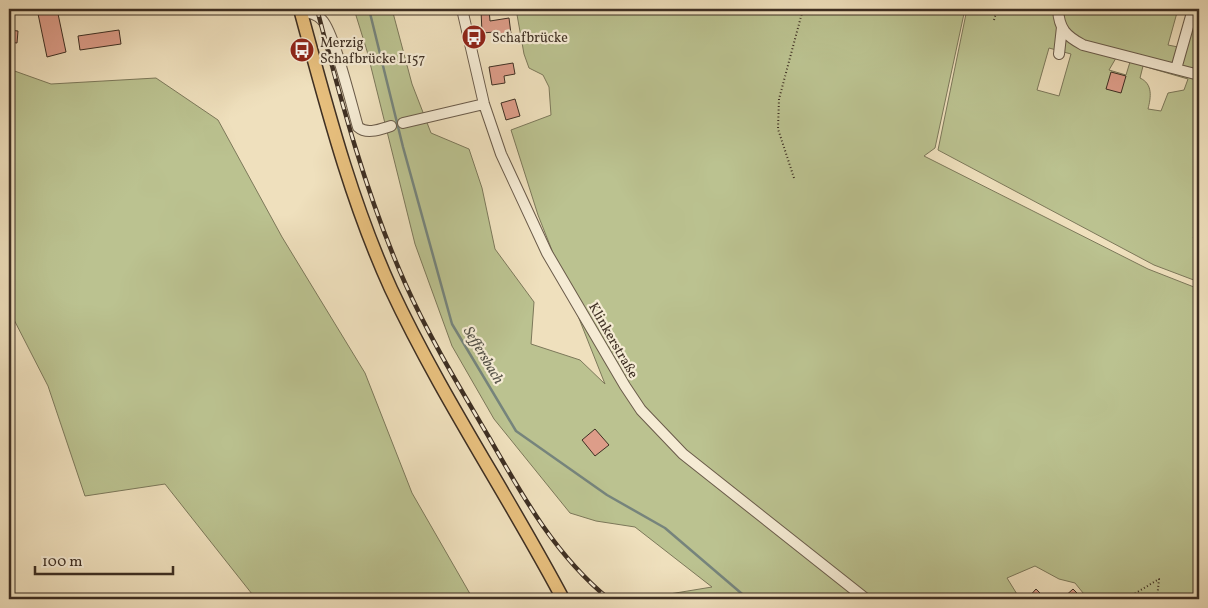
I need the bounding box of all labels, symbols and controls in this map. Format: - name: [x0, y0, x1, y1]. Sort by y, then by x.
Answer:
- bus stop icon: Schafbrücke: [461, 24, 487, 50]
- place label: Schafbrücke: [492, 29, 568, 48]
- place label: Merzig Schafbrücke L157: [320, 34, 426, 69]
- bus stop icon: Merzig Schafbrücke L157: [289, 37, 315, 63]
- street label: Klinkerstraße: [583, 299, 642, 383]
- water label: Seffersbach: [457, 323, 508, 389]
- scale bar: [35, 543, 172, 575]
- text: 100 m: [42, 552, 82, 573]

